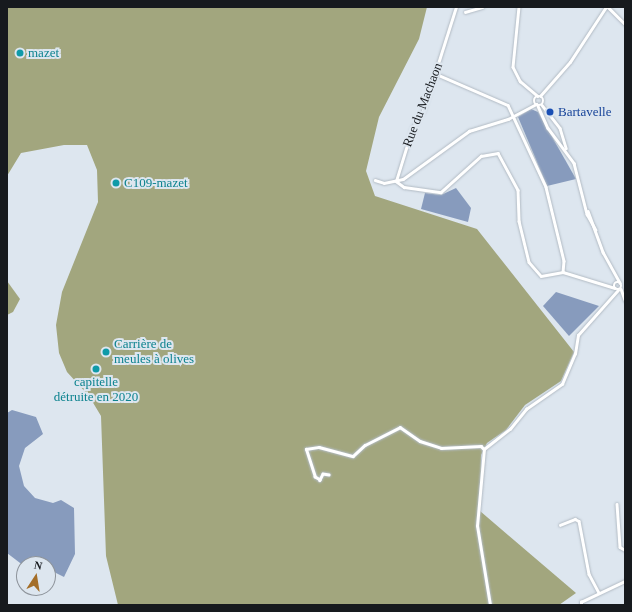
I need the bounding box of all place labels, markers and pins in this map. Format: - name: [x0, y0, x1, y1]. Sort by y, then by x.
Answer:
- place label: mazet: [28, 45, 59, 61]
- marker: mazet: [15, 48, 25, 58]
- place label: Bartavelle: [558, 104, 611, 120]
- marker: Bartavelle: [545, 107, 555, 117]
- place label: C109-mazet: [124, 175, 188, 191]
- marker: C109-mazet: [111, 178, 121, 188]
- place label: Carrière de meules à olives: [114, 337, 194, 368]
- marker: Carrière de meules à olives: [101, 347, 111, 357]
- marker: capitelle détruite en 2020: [91, 364, 101, 374]
- place label: capitelle détruite en 2020: [54, 375, 138, 406]

